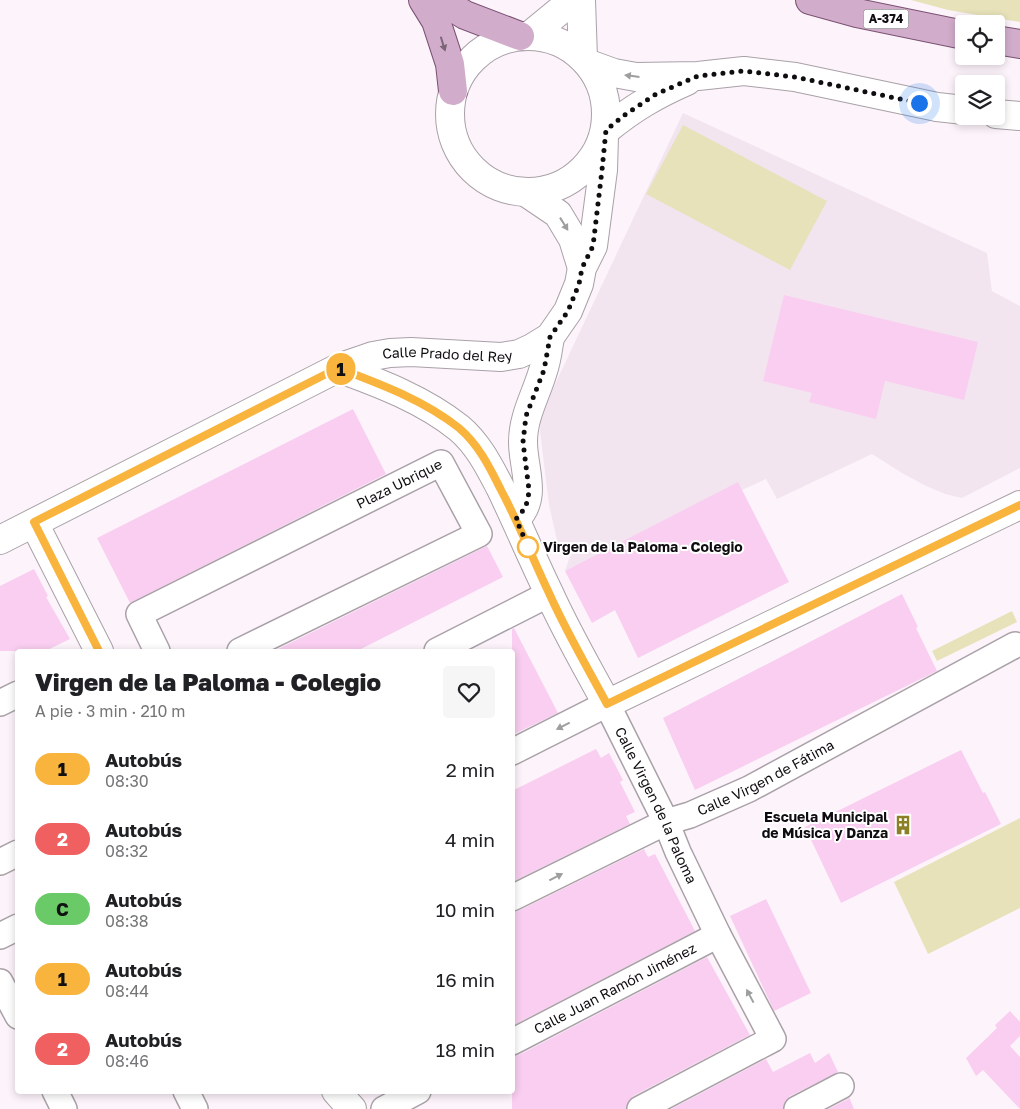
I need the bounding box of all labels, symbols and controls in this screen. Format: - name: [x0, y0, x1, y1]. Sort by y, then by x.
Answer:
- road number: A-374: [864, 10, 908, 28]
- map controls: [955, 15, 1005, 125]
- button: locate: [955, 15, 1005, 65]
- one-way arrow: [440, 36, 448, 51]
- one-way arrow: [623, 72, 639, 80]
- button: layers: [955, 75, 1005, 125]
- your location: [907, 91, 932, 116]
- one-way arrow: [559, 217, 568, 230]
- street label: Calle Prado del Rey: [381, 343, 514, 365]
- line badge: 1: [325, 353, 357, 385]
- text: 1: [336, 358, 346, 380]
- street label: Plaza Ubrique: [353, 455, 445, 512]
- marker: Virgen de la Paloma - Colegio: [517, 536, 539, 558]
- place label: Virgen de la Paloma - Colegio: [543, 538, 743, 555]
- button: heart: [443, 666, 495, 718]
- text: Virgen de la Paloma - Colegio: [35, 667, 381, 696]
- text: A pie · 3 min · 210 m: [35, 701, 186, 721]
- one-way arrow: [556, 722, 570, 730]
- street label: Calle Virgen de la Paloma: [612, 724, 701, 886]
- street label: Calle Virgen de Fátima: [694, 736, 837, 819]
- text: Autobús: [105, 748, 182, 771]
- text: 1: [58, 758, 67, 780]
- text: 2 min: [446, 758, 495, 781]
- text: 08:30: [105, 771, 149, 791]
- place label: Escuela Municipal de Música y Danza: [762, 808, 888, 841]
- building icon: Escuela Municipal de Música y Danza: [892, 814, 914, 836]
- text: Autobús: [105, 818, 182, 841]
- text: 2: [57, 828, 68, 850]
- text: 4 min: [445, 828, 495, 851]
- text: 08:32: [105, 841, 148, 861]
- one-way arrow: [549, 873, 563, 881]
- text: Autobús: [105, 888, 182, 911]
- text: C: [56, 898, 69, 920]
- text: 10 min: [436, 898, 495, 921]
- text: 08:38: [105, 911, 149, 931]
- street label: Calle Juan Ramón Jiménez: [531, 939, 699, 1037]
- text: Autobús: [105, 958, 182, 981]
- text: 1: [58, 968, 67, 990]
- text: 16 min: [436, 968, 495, 991]
- text: 08:44: [105, 981, 149, 1001]
- one-way arrow: [746, 989, 754, 1003]
- text: Autobús: [105, 1028, 182, 1051]
- text: 2: [57, 1038, 68, 1060]
- text: 18 min: [436, 1038, 495, 1061]
- text: 08:46: [105, 1051, 149, 1071]

